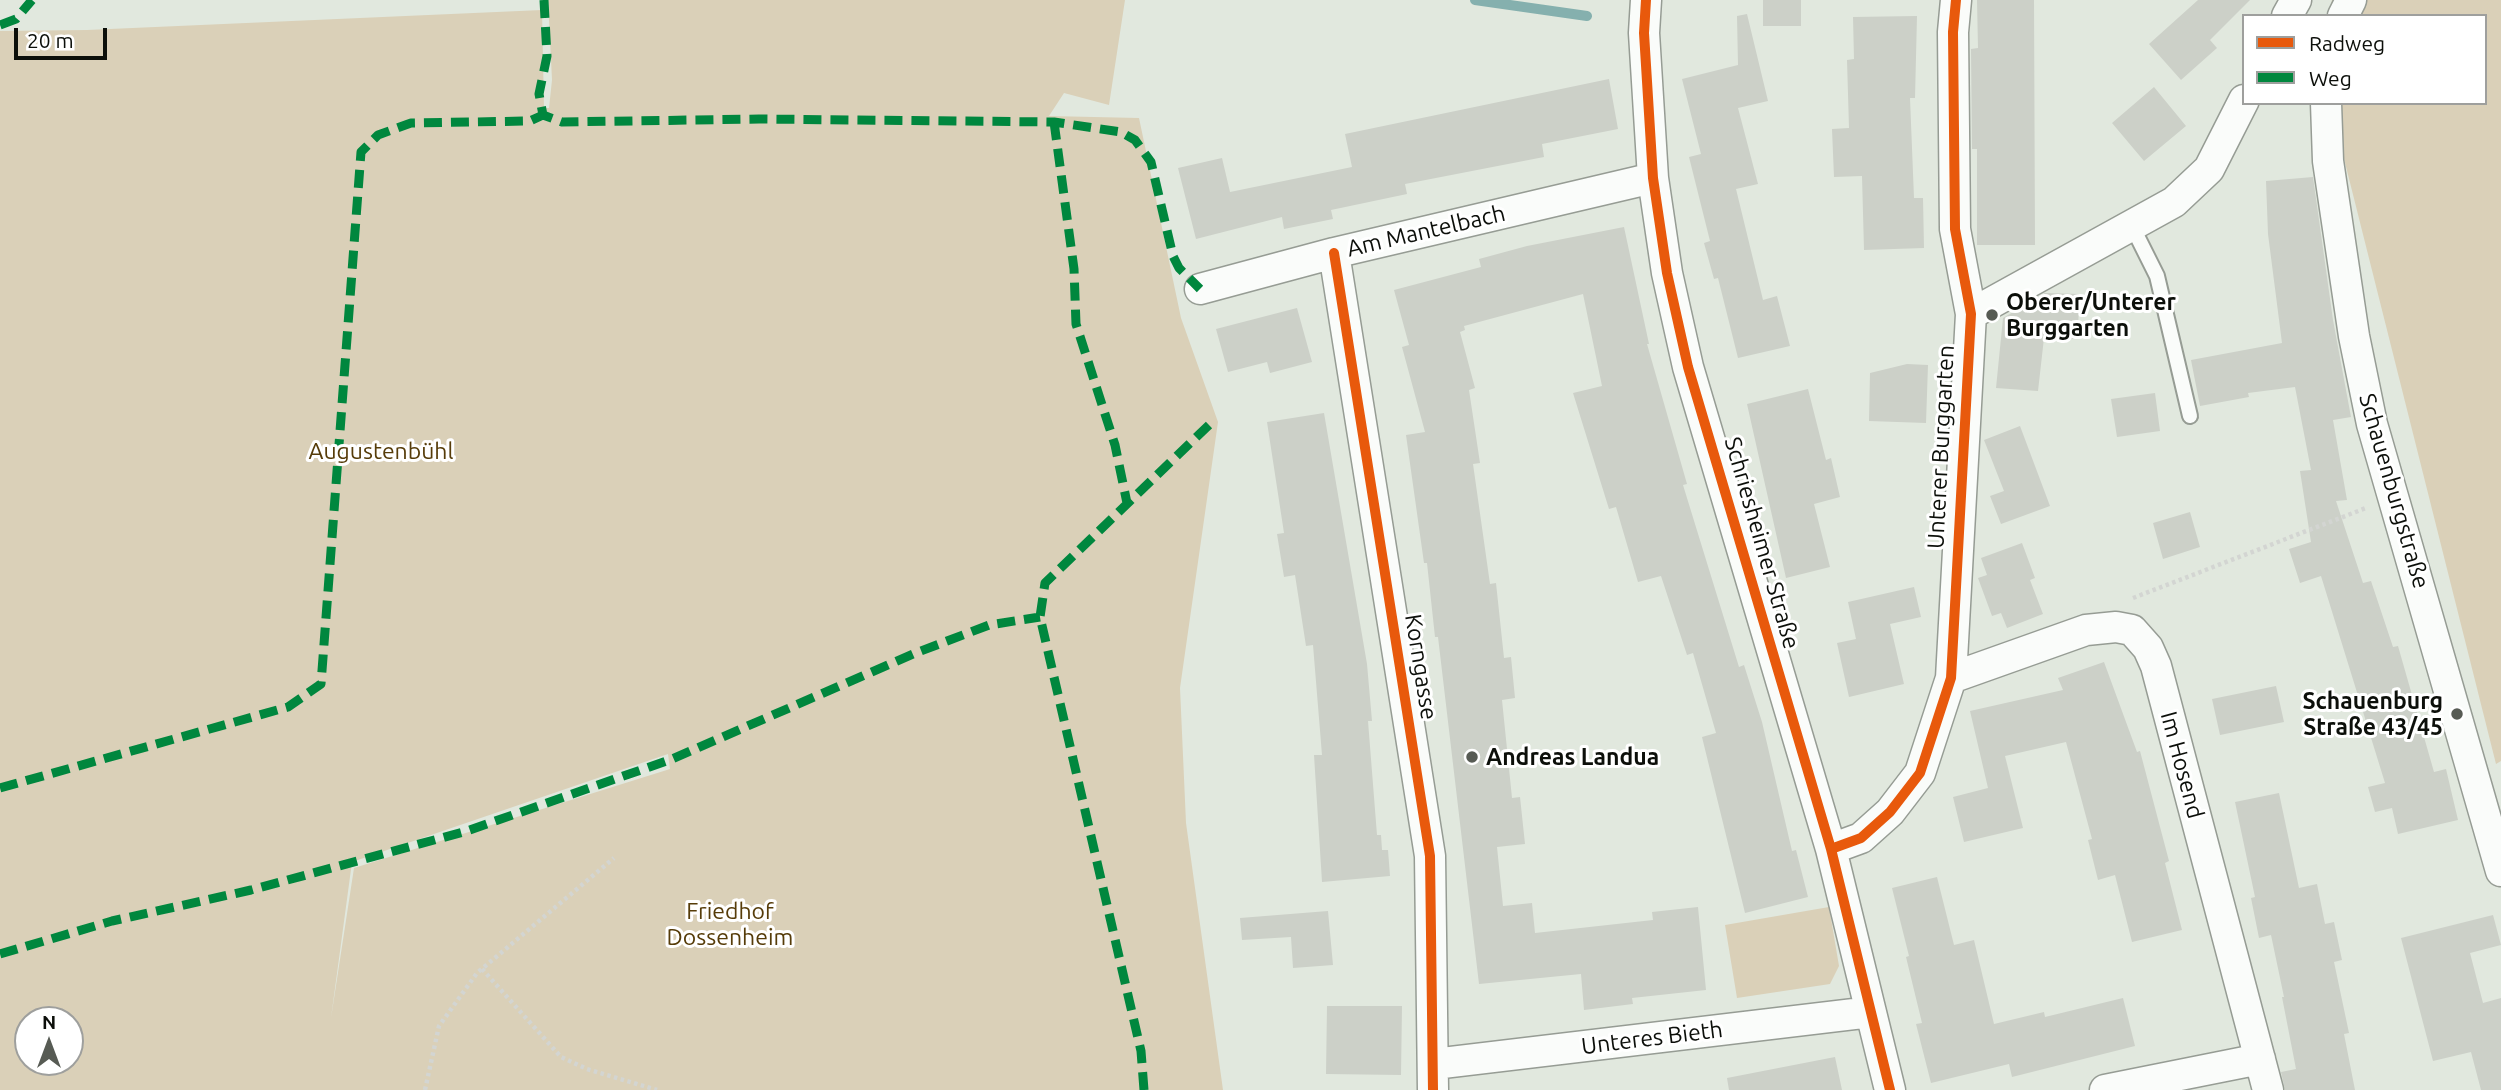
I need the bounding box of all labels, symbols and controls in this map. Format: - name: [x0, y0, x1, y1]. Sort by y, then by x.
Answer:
- scale bar: [18, 14, 110, 58]
- legend: [2242, 14, 2487, 105]
- text: 20 m: [27, 28, 74, 52]
- text: Radweg: [2309, 31, 2385, 55]
- text: Weg: [2309, 66, 2352, 90]
- street label: Am Mantelbach: [1344, 199, 1508, 263]
- place label: Oberer/Unterer Burggarten: [2006, 288, 2176, 342]
- marker: Oberer/Unterer Burggarten: [1984, 307, 2000, 323]
- street label: Unterer Burggarten: [1922, 344, 1960, 550]
- street label: Schauenburgstraße: [2353, 390, 2435, 592]
- street label: Schriesheimer Straße: [1719, 434, 1805, 652]
- park label: Augustenbühl: [309, 437, 453, 465]
- street label: Korngasse: [1399, 612, 1443, 722]
- place label: Schauenburg Straße 43/45: [2302, 687, 2443, 741]
- marker: Schauenburg Straße 43/45: [2449, 706, 2465, 722]
- street label: Im Hosend: [2154, 708, 2210, 822]
- place label: Andreas Landua: [1486, 743, 1659, 771]
- marker: Andreas Landua: [1464, 749, 1480, 765]
- park label: Friedhof Dossenheim: [667, 897, 793, 951]
- north arrow: [14, 1006, 84, 1076]
- text: N: [42, 1011, 56, 1033]
- street label: Unteres Bieth: [1580, 1016, 1724, 1060]

